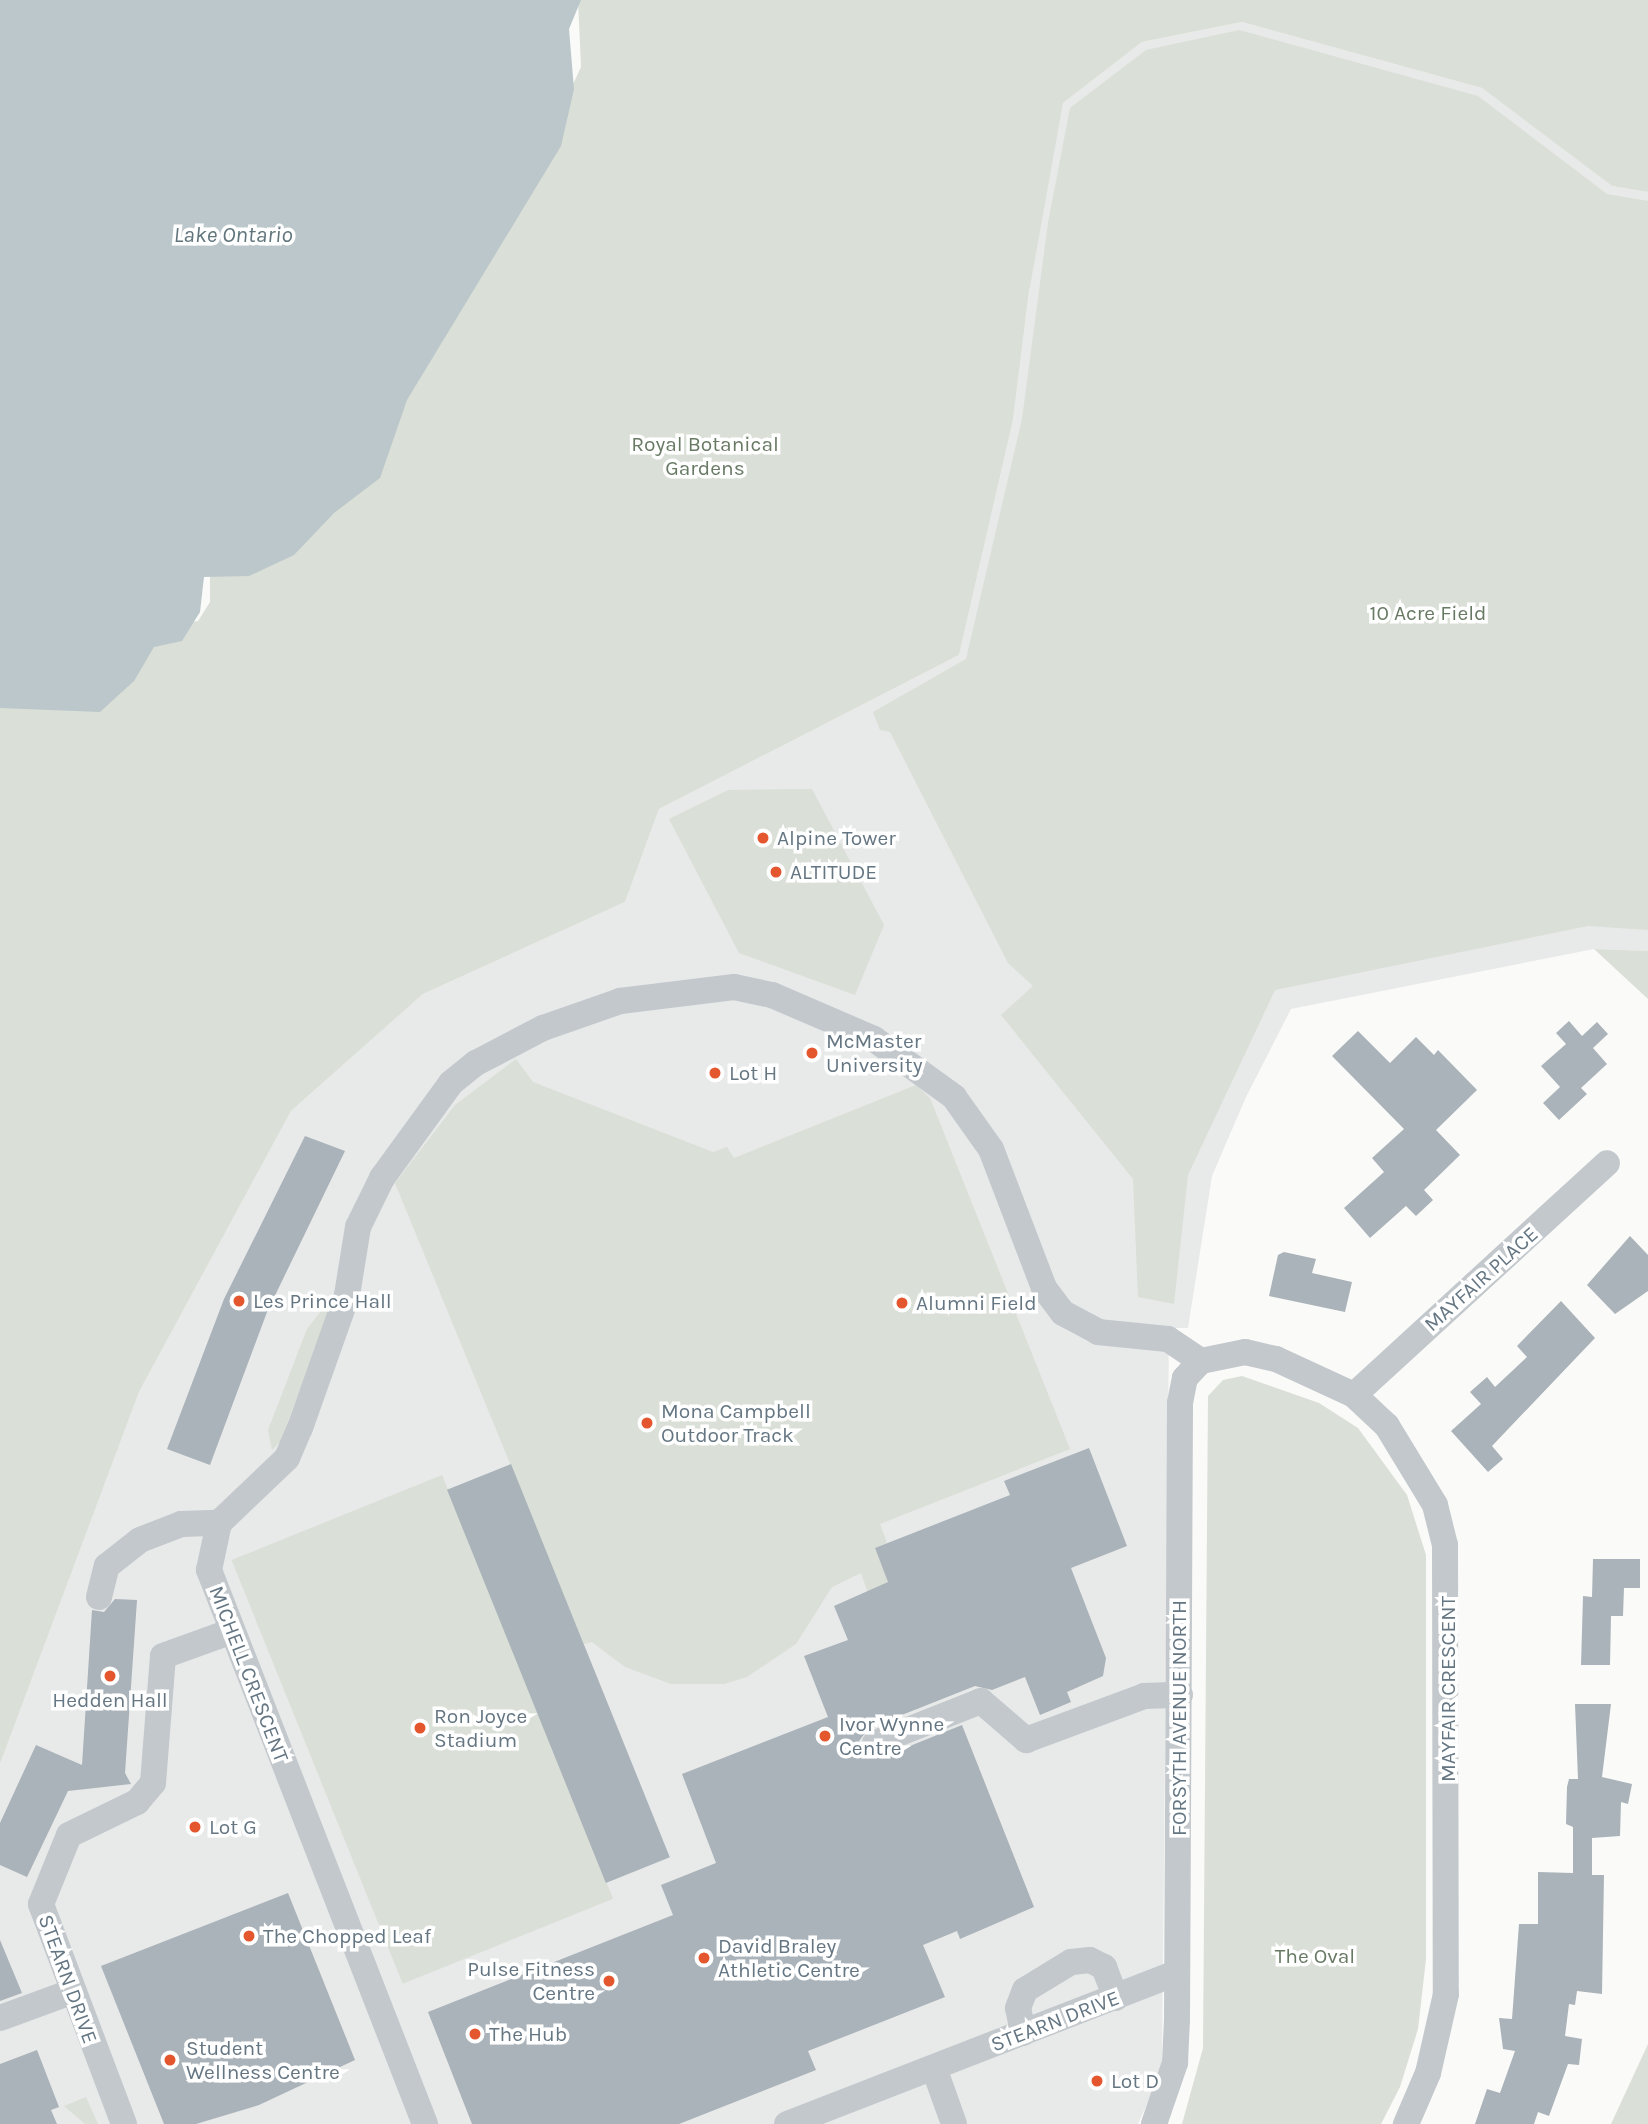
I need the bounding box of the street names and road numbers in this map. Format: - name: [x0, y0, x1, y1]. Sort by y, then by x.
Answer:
- street label: MAYFAIR PLACE: [1419, 1221, 1543, 1337]
- street label: MICHELL CRESCENT: [204, 1582, 294, 1766]
- street label: MAYFAIR CRESCENT: [1435, 1596, 1461, 1782]
- street label: FORSYTH AVENUE NORTH: [1166, 1600, 1192, 1836]
- street label: STEARN DRIVE: [33, 1911, 103, 2047]
- street label: STEARN DRIVE: [987, 1985, 1123, 2057]

